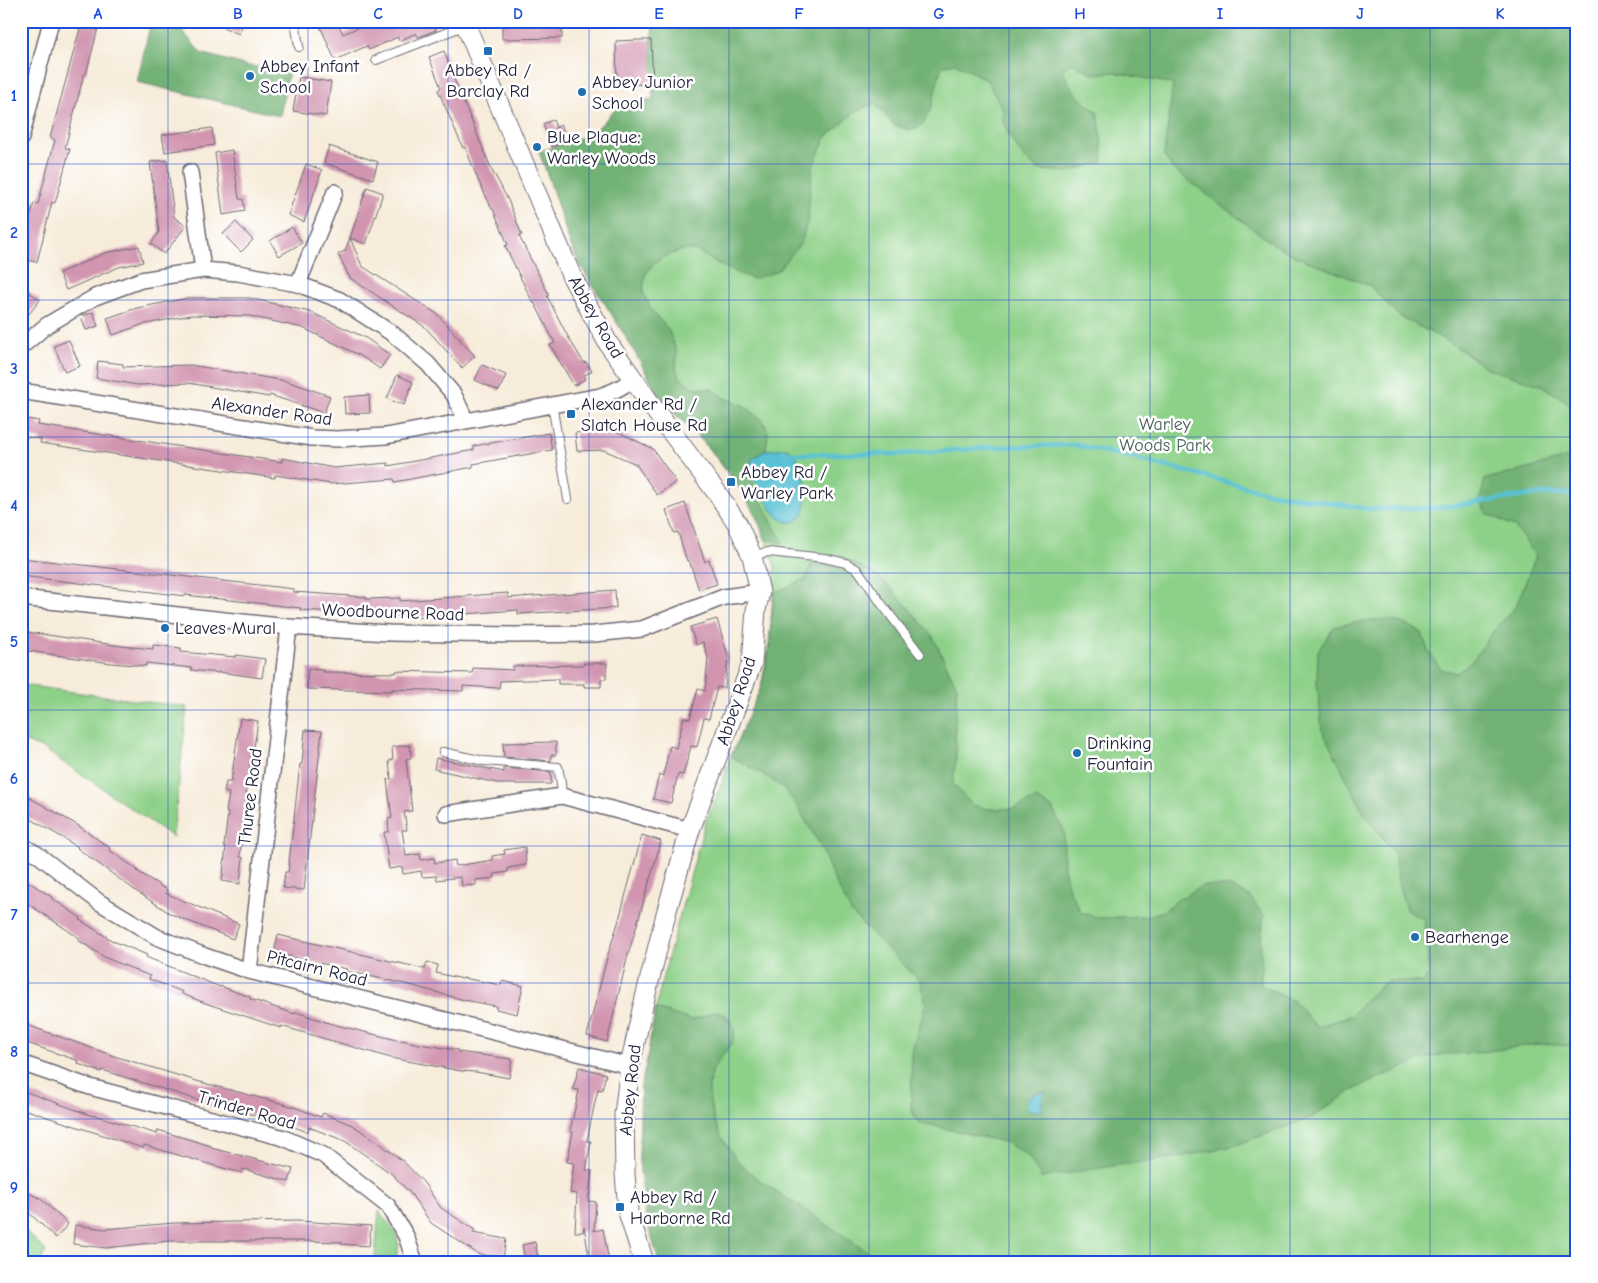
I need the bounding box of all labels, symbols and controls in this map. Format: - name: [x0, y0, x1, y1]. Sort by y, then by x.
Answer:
- text: A: [94, 5, 103, 23]
- text: B: [233, 5, 243, 23]
- text: C: [373, 5, 383, 23]
- text: D: [513, 5, 523, 23]
- text: E: [654, 5, 664, 23]
- text: F: [794, 5, 804, 23]
- text: G: [933, 5, 945, 23]
- text: H: [1074, 5, 1086, 23]
- text: I: [1217, 5, 1223, 23]
- text: J: [1356, 5, 1364, 23]
- text: K: [1495, 5, 1505, 23]
- marker: Abbey Rd / Barclay Rd: [482, 45, 494, 57]
- place label: Abbey Infant School: [260, 56, 360, 98]
- place label: Abbey Rd / Barclay Rd: [445, 60, 531, 102]
- marker: Abbey Infant School: [244, 70, 256, 82]
- place label: Abbey Junior School: [592, 72, 694, 114]
- marker: Abbey Junior School: [576, 86, 588, 98]
- text: 1: [11, 87, 17, 105]
- place label: Blue Plaque: Warley Woods: [547, 127, 656, 169]
- marker: Blue Plaque: Warley Woods: [531, 141, 543, 153]
- text: 2: [10, 224, 18, 242]
- street label: Abbey Road: [564, 272, 628, 362]
- text: 3: [10, 360, 18, 378]
- street label: Alexander Road: [210, 393, 333, 430]
- place label: Alexander Rd / Slatch House Rd: [581, 394, 707, 436]
- marker: Alexander Rd / Slatch House Rd: [565, 408, 577, 420]
- park label: Warley Woods Park: [1119, 414, 1211, 456]
- place label: Abbey Rd / Warley Park: [741, 462, 834, 504]
- marker: Abbey Rd / Warley Park: [725, 476, 737, 488]
- text: 4: [10, 497, 18, 515]
- street label: Woodbourne Road: [321, 600, 465, 625]
- place label: Leaves Mural: [175, 618, 276, 639]
- marker: Leaves Mural: [159, 622, 171, 634]
- text: 5: [10, 633, 18, 651]
- street label: Abbey Road: [712, 654, 761, 748]
- place label: Drinking Fountain: [1087, 733, 1153, 775]
- street label: Thuree Road: [234, 747, 267, 847]
- marker: Drinking Fountain: [1071, 747, 1083, 759]
- text: 6: [10, 770, 18, 788]
- text: 7: [10, 906, 18, 924]
- place label: Bearhenge: [1425, 927, 1509, 948]
- marker: Bearhenge: [1409, 931, 1421, 943]
- street label: Pitcairn Road: [264, 946, 369, 991]
- text: 8: [10, 1043, 18, 1061]
- street label: Abbey Road: [615, 1043, 646, 1137]
- street label: Trinder Road: [195, 1086, 298, 1135]
- text: 9: [10, 1179, 18, 1197]
- place label: Abbey Rd / Harborne Rd: [630, 1187, 731, 1229]
- marker: Abbey Rd / Harborne Rd: [614, 1201, 626, 1213]

